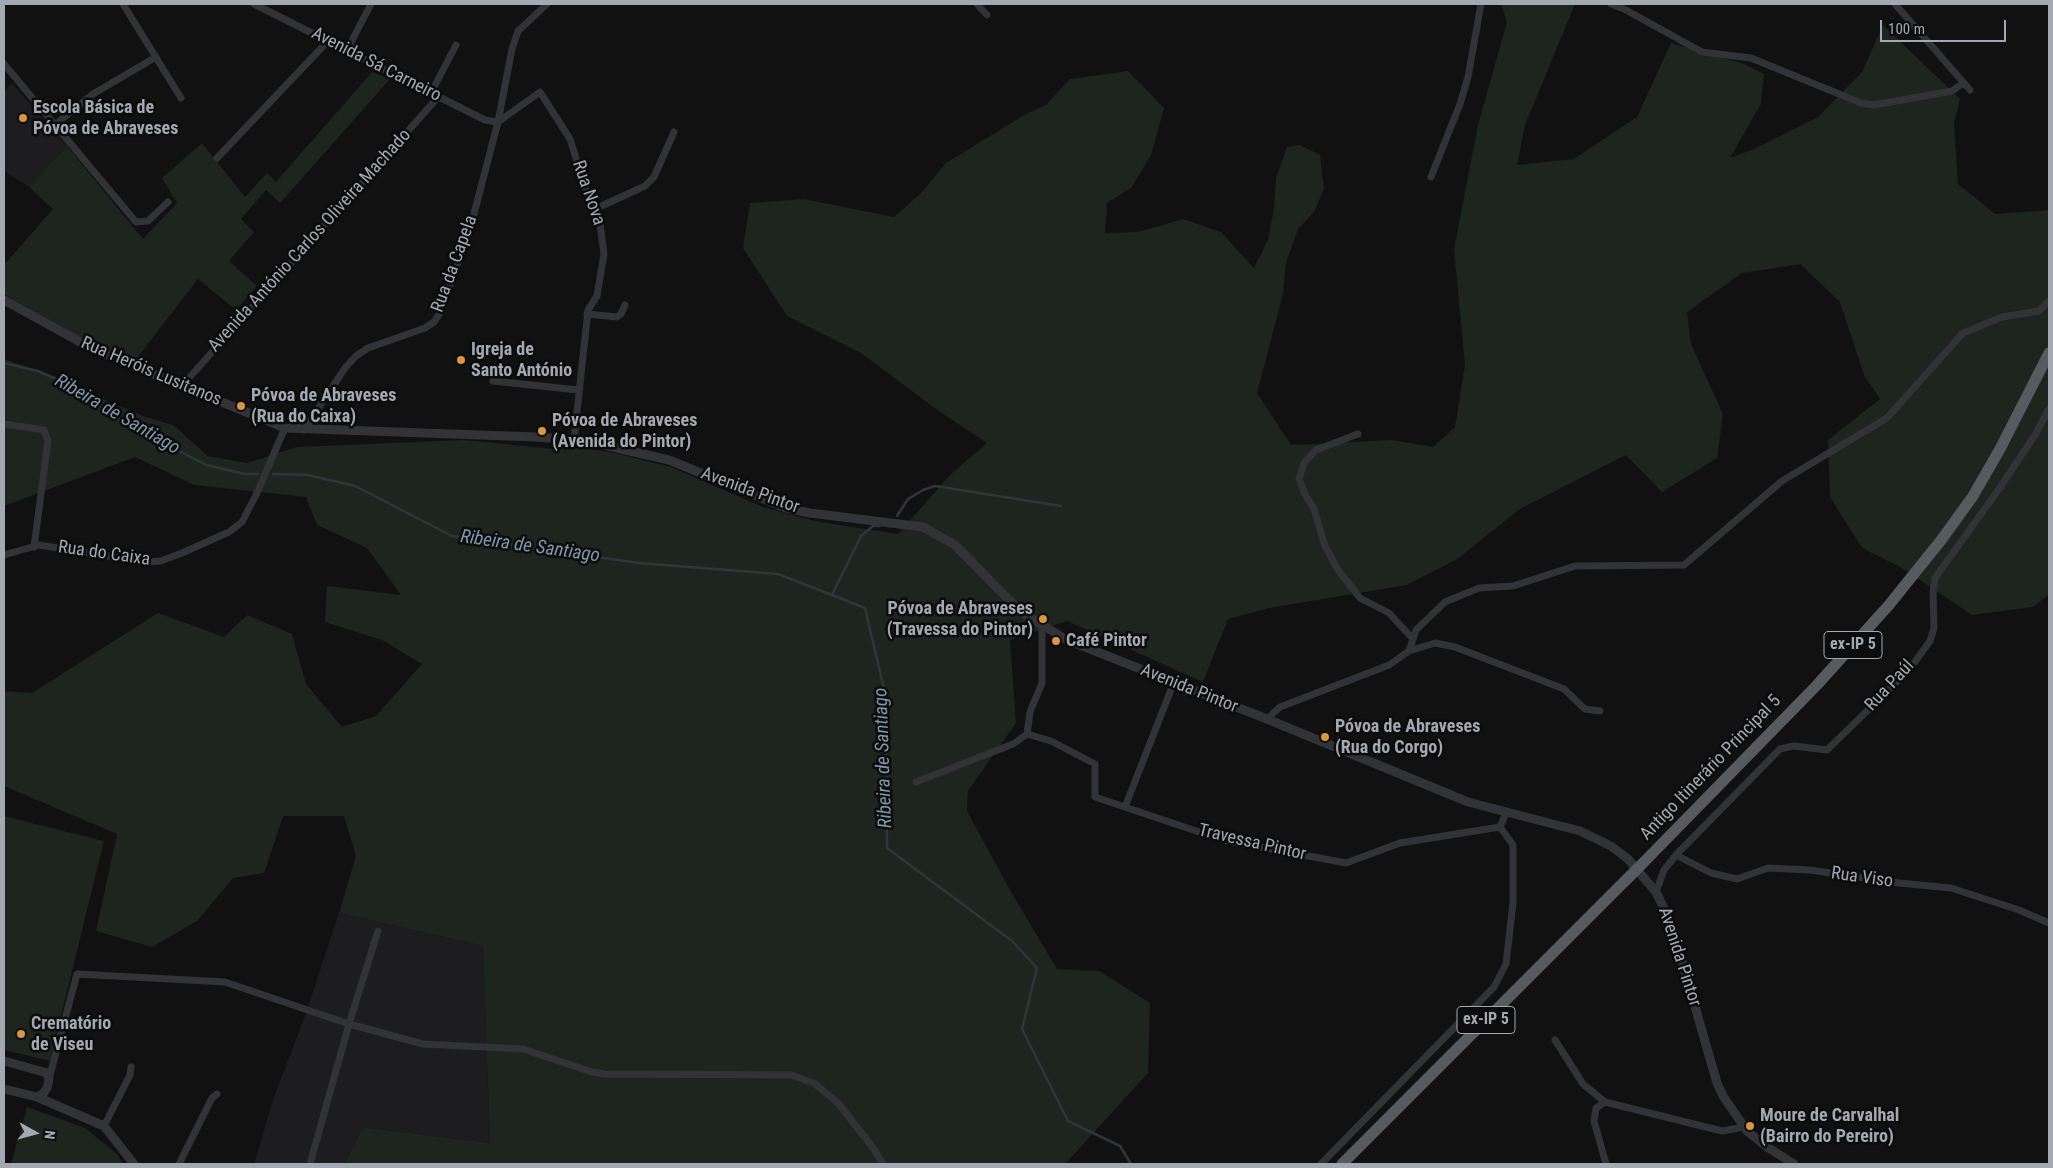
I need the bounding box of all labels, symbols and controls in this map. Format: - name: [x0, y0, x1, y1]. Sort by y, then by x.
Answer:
- scale bar: [1883, 10, 2009, 42]
- text: 100 m: [1888, 20, 1925, 38]
- street label: Avenida Sá Carneiro: [308, 23, 444, 107]
- place label: Escola Básica de Póvoa de Abraveses: [33, 97, 178, 140]
- marker: Escola Básica de Póvoa de Abraveses: [17, 112, 29, 124]
- street label: Avenida António Carlos Oliveira Machado: [204, 125, 416, 357]
- street label: Rua Nova: [567, 158, 609, 228]
- street label: Rua da Capela: [427, 213, 483, 315]
- street label: Rua Heróis Lusitanos: [77, 333, 225, 411]
- place label: Igreja de Santo António: [471, 339, 572, 382]
- marker: Igreja de Santo António: [455, 354, 467, 366]
- water label: Ribeira de Santiago: [50, 370, 184, 460]
- place label: Póvoa de Abraveses (Rua do Caixa): [251, 385, 396, 428]
- marker: Póvoa de Abraveses (Rua do Caixa): [235, 400, 247, 412]
- place label: Póvoa de Abraveses (Avenida do Pintor): [552, 410, 697, 452]
- marker: Póvoa de Abraveses (Avenida do Pintor): [536, 425, 548, 437]
- street label: Avenida Pintor: [698, 463, 802, 519]
- water label: Ribeira de Santiago: [459, 526, 601, 568]
- street label: Rua do Caixa: [57, 537, 151, 571]
- place label: Póvoa de Abraveses (Travessa do Pintor): [887, 598, 1033, 640]
- marker: Póvoa de Abraveses (Travessa do Pintor): [1037, 613, 1049, 625]
- place label: Café Pintor: [1066, 630, 1147, 652]
- road number: ex-IP 5: [1824, 632, 1882, 658]
- marker: Café Pintor: [1050, 635, 1062, 647]
- street label: Rua Paúl: [1861, 656, 1919, 716]
- street label: Avenida Pintor: [1137, 660, 1241, 718]
- water label: Ribeira de Santiago: [870, 687, 898, 829]
- street label: Antigo Itinerário Principal 5: [1636, 691, 1786, 845]
- place label: Póvoa de Abraveses (Rua do Corgo): [1335, 716, 1480, 759]
- marker: Póvoa de Abraveses (Rua do Corgo): [1319, 731, 1331, 743]
- street label: Travessa Pintor: [1196, 820, 1308, 866]
- street label: Rua Viso: [1830, 863, 1894, 893]
- street label: Avenida Pintor: [1653, 905, 1705, 1009]
- road number: ex-IP 5: [1457, 1006, 1515, 1034]
- place label: Crematório de Viseu: [31, 1013, 111, 1056]
- marker: Crematório de Viseu: [15, 1028, 27, 1040]
- place label: Moure de Carvalhal (Bairro do Pereiro): [1760, 1105, 1899, 1148]
- north arrow: [10, 1108, 60, 1158]
- marker: Moure de Carvalhal (Bairro do Pereiro): [1744, 1120, 1756, 1132]
- text: N: [41, 1130, 58, 1140]

